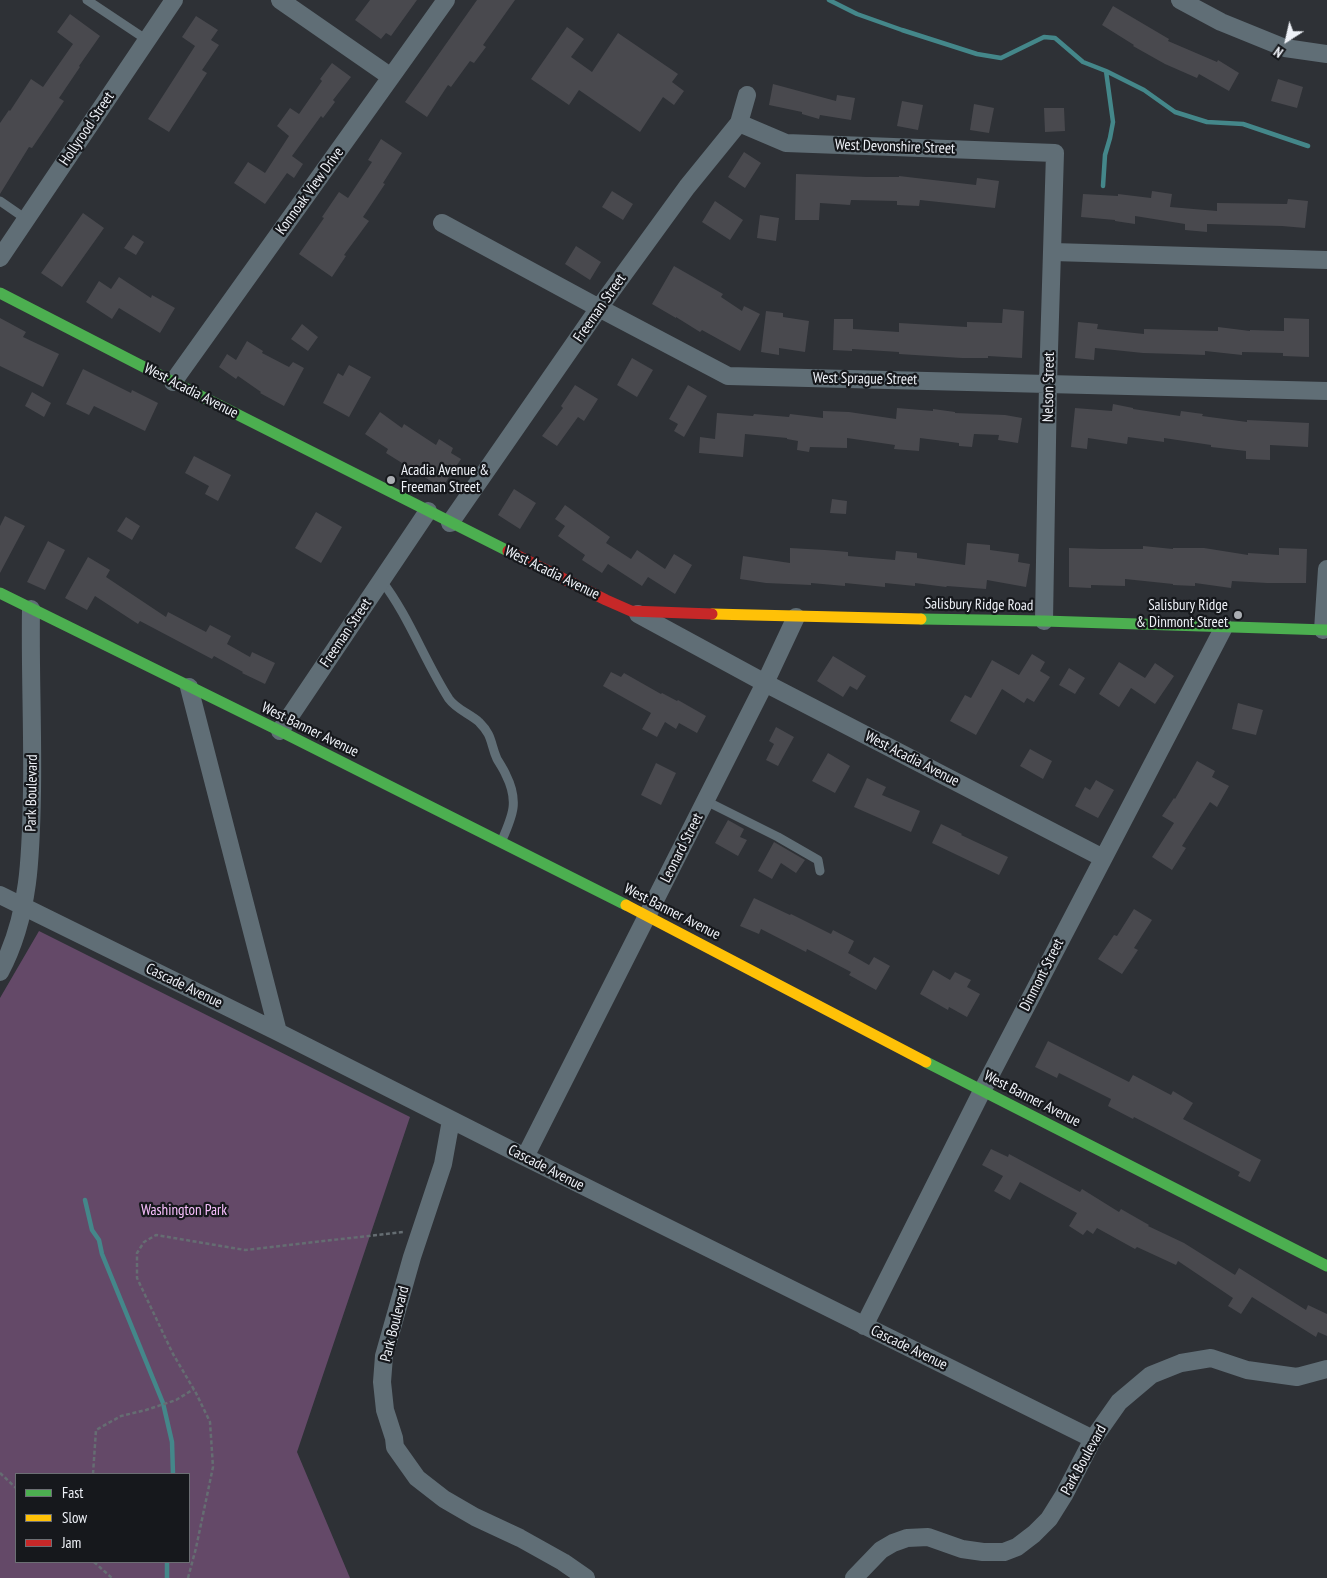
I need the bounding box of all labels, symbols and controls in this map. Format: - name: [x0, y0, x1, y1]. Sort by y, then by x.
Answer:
- north arrow: [1262, 15, 1312, 65]
- text: N: [1270, 43, 1287, 62]
- street label: Hollyrood Street: [56, 89, 118, 169]
- street label: West Devonshire Street: [835, 136, 955, 158]
- street label: Konnoak View Drive: [272, 144, 348, 238]
- street label: Freeman Street: [570, 270, 630, 346]
- street label: Nelson Street: [1039, 352, 1059, 422]
- street label: West Acadia Avenue: [141, 360, 241, 422]
- street label: West Sprague Street: [813, 369, 917, 389]
- place label: Acadia Avenue & Freeman Street: [401, 462, 489, 497]
- marker: Acadia Avenue & Freeman Street: [385, 474, 397, 486]
- street label: West Acadia Avenue: [502, 542, 602, 604]
- street label: Freeman Street: [316, 595, 376, 671]
- street label: Salisbury Ridge Road: [925, 595, 1033, 615]
- place label: Salisbury Ridge & Dinmont Street: [1136, 597, 1228, 632]
- marker: Salisbury Ridge & Dinmont Street: [1232, 609, 1244, 621]
- street label: West Banner Avenue: [259, 699, 361, 761]
- street label: West Acadia Avenue: [862, 728, 962, 790]
- street label: Park Boulevard: [22, 754, 42, 832]
- street label: Leonard Street: [657, 810, 707, 886]
- street label: West Banner Avenue: [621, 880, 723, 944]
- street label: Dinmont Street: [1016, 936, 1068, 1014]
- street label: Cascade Avenue: [143, 960, 225, 1012]
- street label: West Banner Avenue: [981, 1067, 1083, 1131]
- street label: Cascade Avenue: [505, 1141, 587, 1195]
- park label: Washington Park: [141, 1202, 227, 1220]
- street label: Park Boulevard: [377, 1284, 413, 1364]
- street label: Cascade Avenue: [868, 1322, 950, 1374]
- street label: Park Boulevard: [1057, 1422, 1111, 1498]
- legend: [15, 1473, 190, 1563]
- text: Fast: [62, 1483, 83, 1502]
- text: Slow: [62, 1508, 87, 1527]
- text: Jam: [62, 1533, 81, 1552]

